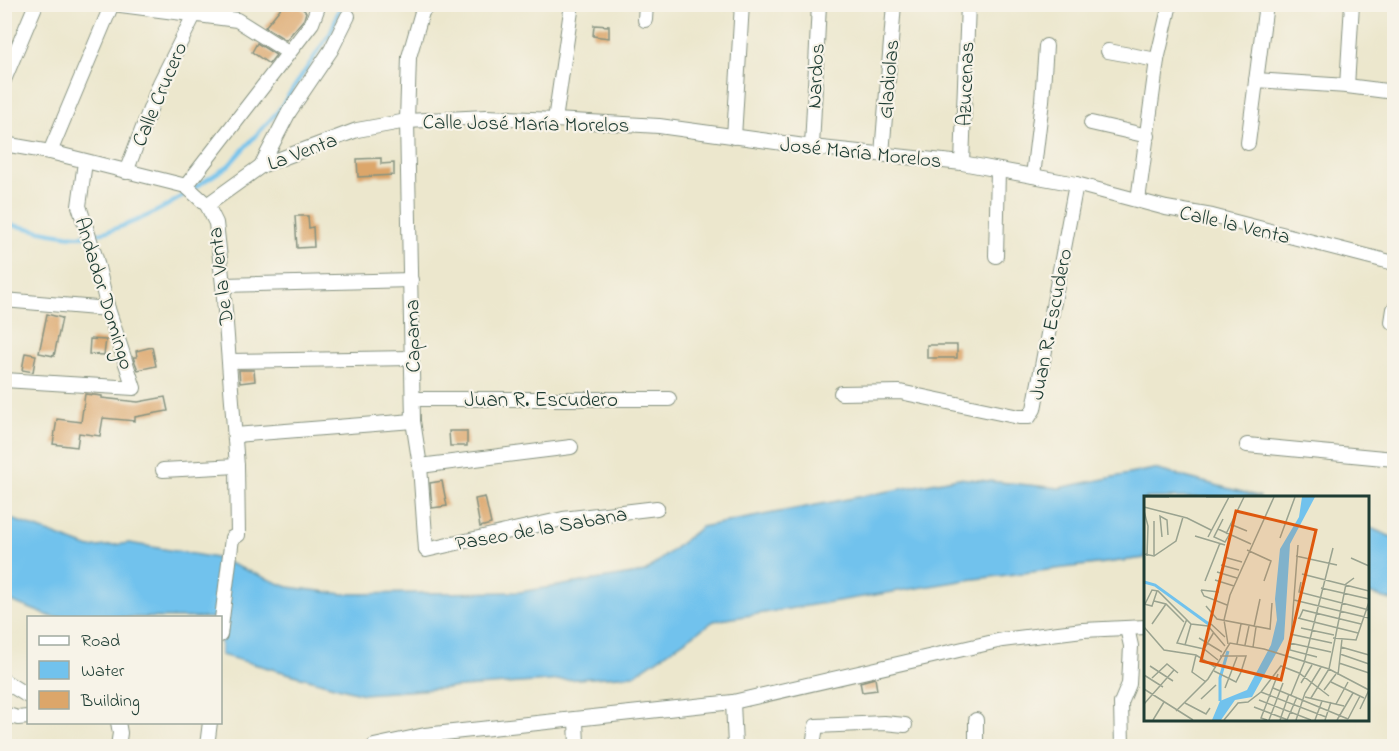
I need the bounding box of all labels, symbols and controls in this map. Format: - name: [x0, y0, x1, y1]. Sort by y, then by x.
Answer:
- street label: Calle Crucero: [125, 38, 196, 152]
- street label: Gladiolas: [872, 38, 908, 120]
- street label: Azucenas: [951, 41, 983, 127]
- street label: Nardos: [800, 43, 834, 110]
- street label: Calle José María Morelos: [422, 108, 630, 142]
- street label: La Venta: [264, 126, 342, 180]
- street label: José María Morelos: [779, 131, 943, 177]
- street label: Calle la Venta: [1176, 199, 1293, 253]
- street label: Andador Domingo: [64, 214, 141, 374]
- street label: De la Venta: [201, 225, 243, 327]
- street label: Juan R. Escudero: [1023, 246, 1081, 403]
- street label: Capama: [398, 299, 430, 373]
- street label: Juan R. Escudero: [464, 386, 618, 416]
- inset map: [1144, 496, 1369, 721]
- street label: Paseo de la Sabana: [453, 500, 630, 560]
- legend: [27, 616, 222, 724]
- text: Road: [81, 629, 120, 655]
- text: Water: [81, 659, 125, 685]
- text: Building: [80, 689, 140, 716]

